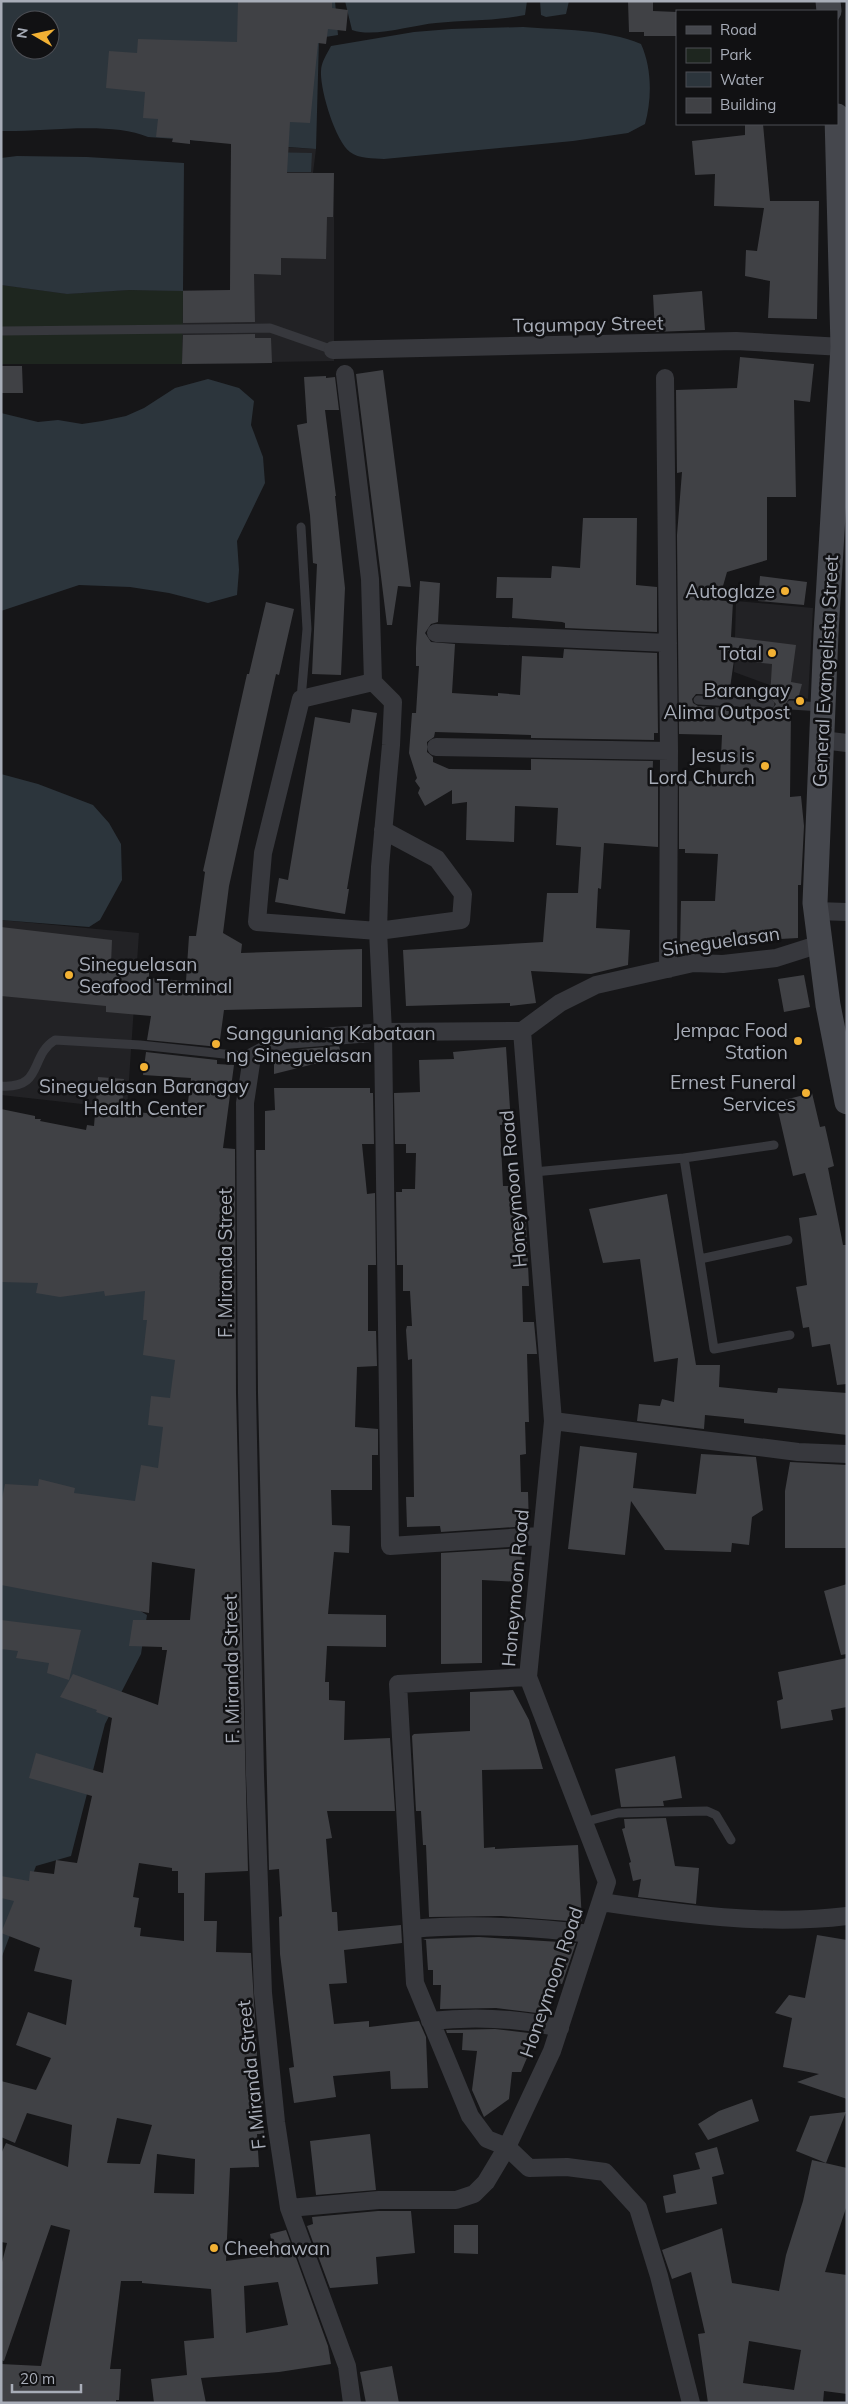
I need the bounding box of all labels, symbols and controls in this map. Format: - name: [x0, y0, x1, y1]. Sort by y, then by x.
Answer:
- north arrow: [10, 10, 60, 60]
- legend: [676, 10, 838, 125]
- text: Road: [720, 20, 757, 39]
- text: N: [12, 26, 32, 40]
- text: Park: [720, 45, 752, 64]
- text: Water: [720, 70, 764, 89]
- text: Building: [720, 95, 776, 114]
- street label: Tagumpay Street: [512, 311, 664, 337]
- street label: General Evangelista Street: [807, 554, 843, 788]
- place label: Autoglaze: [685, 579, 775, 603]
- marker: Autoglaze: [779, 585, 791, 597]
- place label: Total: [719, 641, 762, 665]
- marker: Total: [766, 647, 778, 659]
- place label: Barangay Alima Outpost: [663, 678, 790, 724]
- marker: Barangay Alima Outpost: [794, 695, 806, 707]
- place label: Jesus is Lord Church: [648, 743, 755, 789]
- marker: Jesus is Lord Church: [759, 760, 771, 772]
- street label: Sineguelasan: [661, 921, 781, 961]
- place label: Sineguelasan Seafood Terminal: [79, 952, 232, 998]
- marker: Sineguelasan Seafood Terminal: [63, 969, 75, 981]
- place label: Jempac Food Station: [674, 1018, 788, 1064]
- place label: Sangguniang Kabataan ng Sineguelasan: [226, 1021, 436, 1067]
- marker: Jempac Food Station: [792, 1035, 804, 1047]
- marker: Sangguniang Kabataan ng Sineguelasan: [210, 1038, 222, 1050]
- marker: Sineguelasan Barangay Health Center: [138, 1061, 150, 1073]
- place label: Ernest Funeral Services: [670, 1070, 796, 1116]
- place label: Sineguelasan Barangay Health Center: [39, 1074, 249, 1120]
- marker: Ernest Funeral Services: [800, 1087, 812, 1099]
- street label: Honeymoon Road: [494, 1109, 532, 1269]
- street label: F. Miranda Street: [213, 1188, 237, 1338]
- street label: Honeymoon Road: [496, 1508, 534, 1668]
- street label: F. Miranda Street: [218, 1594, 244, 1744]
- street label: Honeymoon Road: [514, 1903, 588, 2061]
- street label: F. Miranda Street: [231, 1999, 271, 2151]
- place label: Cheehawan: [224, 2236, 330, 2260]
- marker: Cheehawan: [208, 2242, 220, 2254]
- scale bar: [12, 2362, 81, 2394]
- text: 20 m: [20, 2369, 55, 2388]

